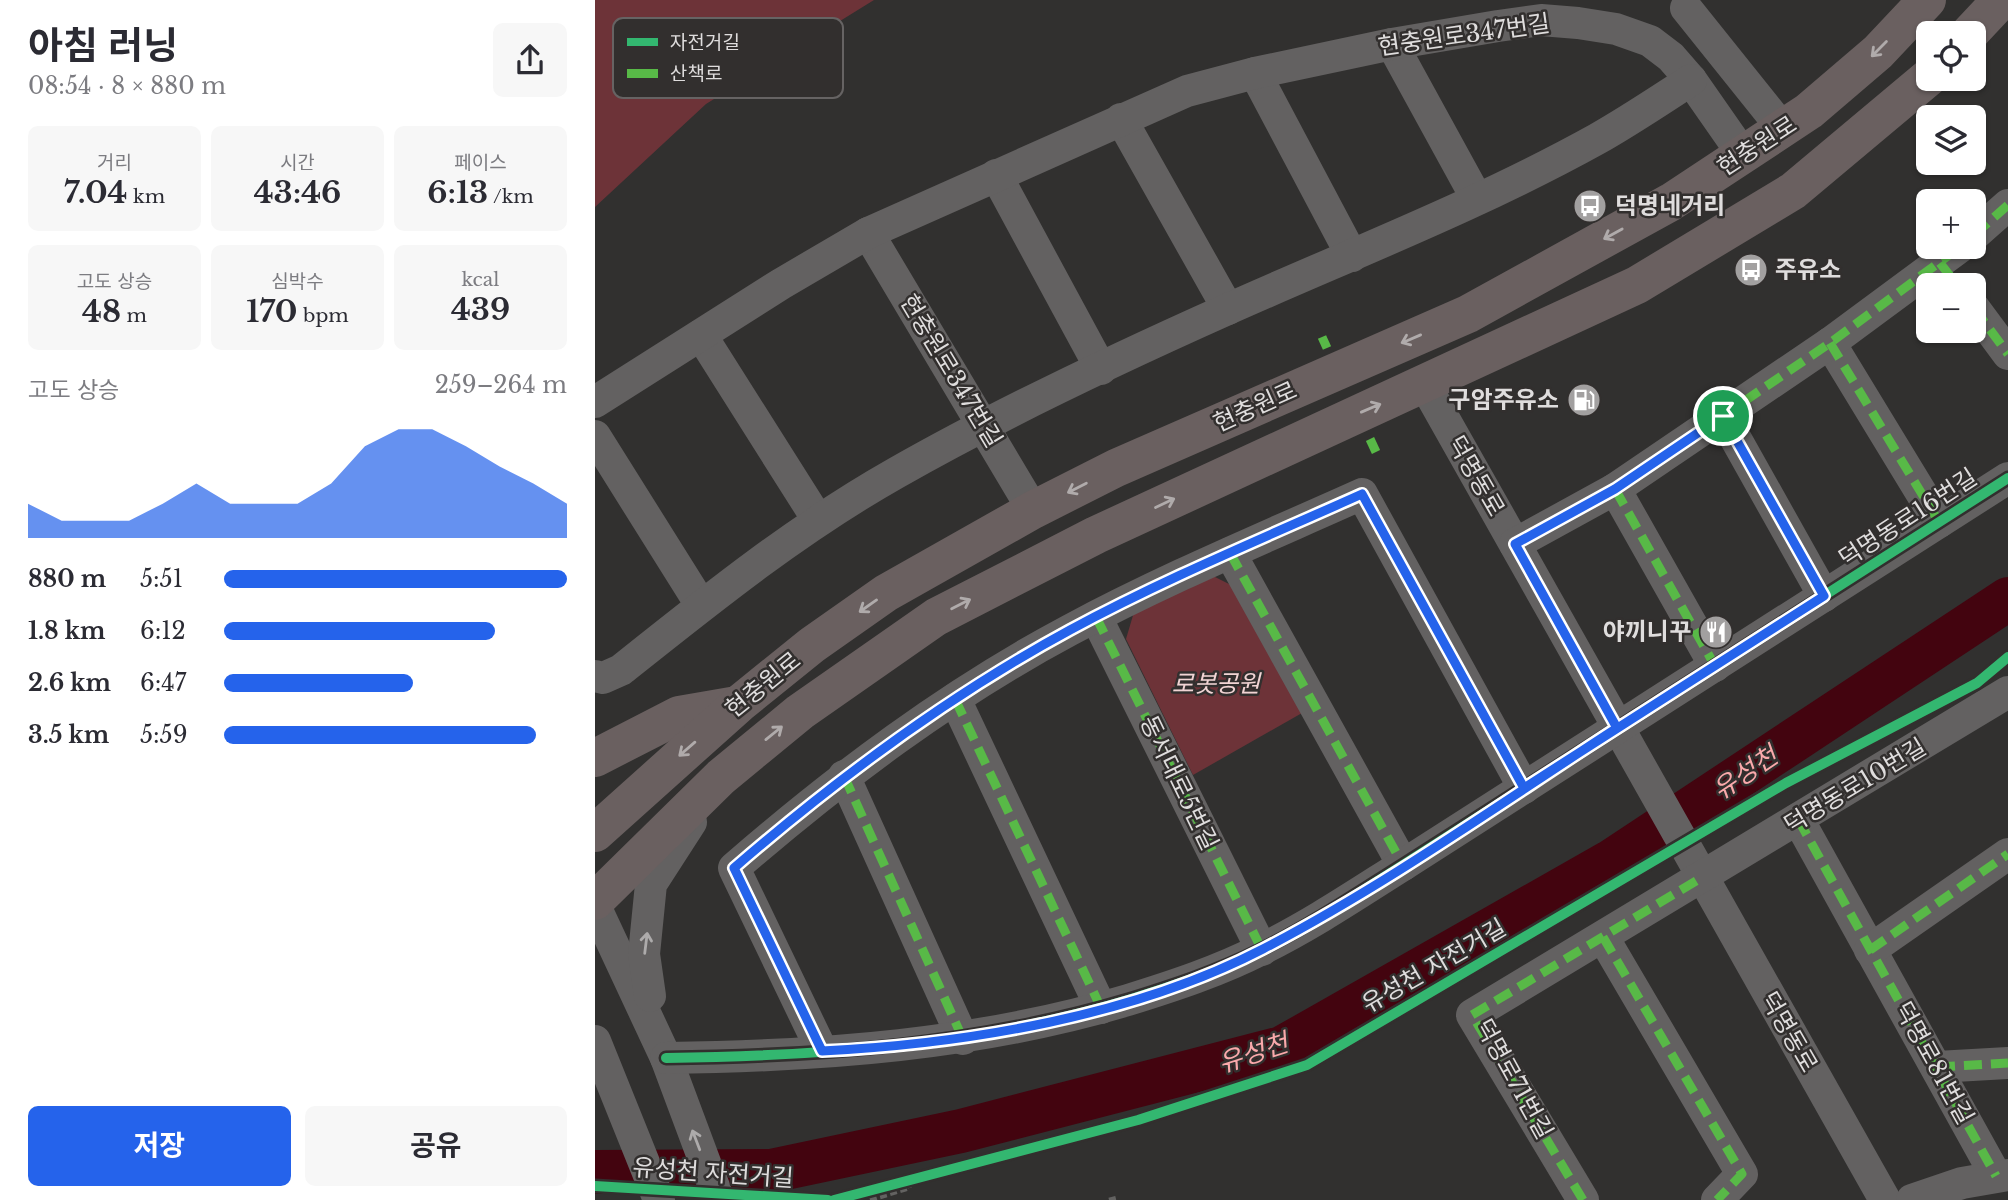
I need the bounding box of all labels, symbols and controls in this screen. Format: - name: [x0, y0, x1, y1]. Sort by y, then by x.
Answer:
- street label: 현충원로347번길: [1376, 8, 1552, 61]
- legend: [613, 18, 843, 98]
- map controls: [1916, 21, 1986, 343]
- button: locate: [1916, 21, 1986, 91]
- text: 아침 러닝: [28, 22, 178, 69]
- button: share: [493, 23, 567, 97]
- text: 자전거길: [670, 31, 740, 54]
- one-way arrow: [1871, 41, 1888, 58]
- text: 산책로: [670, 62, 722, 85]
- text: 08:54 · 8 × 880 m: [28, 72, 226, 100]
- button: layers: [1916, 105, 1986, 175]
- street label: 현충원로: [1712, 109, 1802, 182]
- text: 거리: [97, 151, 132, 174]
- text: 시간: [280, 151, 315, 174]
- text: 페이스: [454, 151, 507, 174]
- text: 7.04: [64, 174, 128, 211]
- text: 43:46: [254, 174, 341, 211]
- text: 6:13: [427, 174, 488, 211]
- text: km: [128, 185, 165, 208]
- text: /km: [488, 185, 534, 208]
- bus stop icon: 덕명네거리: [1571, 187, 1609, 225]
- button: +: [1916, 189, 1986, 259]
- place label: 덕명네거리: [1615, 191, 1725, 220]
- one-way arrow: [1603, 228, 1624, 241]
- bus stop icon: 주유소: [1732, 251, 1770, 289]
- place label: 주유소: [1775, 255, 1841, 284]
- text: kcal: [462, 268, 499, 291]
- text: 고도 상승: [77, 270, 152, 293]
- text: 심박수: [271, 270, 324, 293]
- button: −: [1916, 273, 1986, 343]
- street label: 현충원로347번길: [894, 289, 1009, 453]
- text: 439: [451, 291, 510, 328]
- text: 48: [82, 293, 121, 330]
- text: 170: [246, 293, 298, 330]
- text: m: [121, 304, 147, 327]
- text: bpm: [298, 304, 349, 327]
- one-way arrow: [1401, 333, 1422, 346]
- text: 259–264 m: [435, 371, 567, 399]
- street label: 현충원로: [1209, 375, 1301, 438]
- text: 고도 상승: [28, 376, 119, 404]
- fuel station icon: 구암주유소: [1565, 381, 1603, 419]
- place label: 구암주유소: [1449, 385, 1559, 414]
- pin: [1693, 386, 1753, 446]
- icon: arrive: [1704, 397, 1742, 435]
- one-way arrow: [1360, 400, 1381, 413]
- street label: 덕명동로: [1442, 430, 1511, 521]
- street label: 덕명동로16번길: [1833, 462, 1982, 573]
- one-way arrow: [1067, 482, 1088, 495]
- one-way arrow: [1153, 496, 1175, 509]
- text: 880 m: [28, 565, 106, 593]
- text: 5:51: [140, 565, 183, 593]
- one-way arrow: [950, 597, 971, 611]
- one-way arrow: [859, 599, 878, 613]
- restaurant icon: 야끼니꾸: [1697, 613, 1735, 651]
- text: 1.8 km: [28, 617, 105, 645]
- text: 6:12: [140, 617, 186, 645]
- place label: 야끼니꾸: [1603, 617, 1691, 646]
- street label: 현충원로: [719, 646, 806, 724]
- text: 2.6 km: [28, 669, 111, 697]
- text: 6:47: [140, 669, 186, 697]
- park label: 로봇공원: [1172, 669, 1262, 698]
- street label: 동서대로5번길: [1134, 711, 1225, 855]
- text: 3.5 km: [28, 721, 109, 749]
- text: 5:59: [140, 721, 187, 749]
- one-way arrow: [765, 726, 783, 741]
- street label: 덕명동로10번길: [1779, 732, 1931, 839]
- water label: 유성천: [1706, 738, 1786, 806]
- one-way arrow: [679, 741, 697, 757]
- street label: 유성천 자전거길: [1357, 913, 1511, 1018]
- one-way arrow: [639, 933, 652, 955]
- street label: 덕명동로: [1755, 986, 1824, 1077]
- street label: 덕명로81번길: [1889, 996, 1980, 1129]
- street label: 덕명로71번길: [1469, 1013, 1559, 1144]
- water label: 유성천: [1214, 1026, 1295, 1079]
- button: 저장: [28, 1106, 291, 1186]
- button: 공유: [305, 1106, 567, 1186]
- one-way arrow: [689, 1129, 702, 1151]
- street label: 유성천 자전거길: [631, 1152, 795, 1193]

